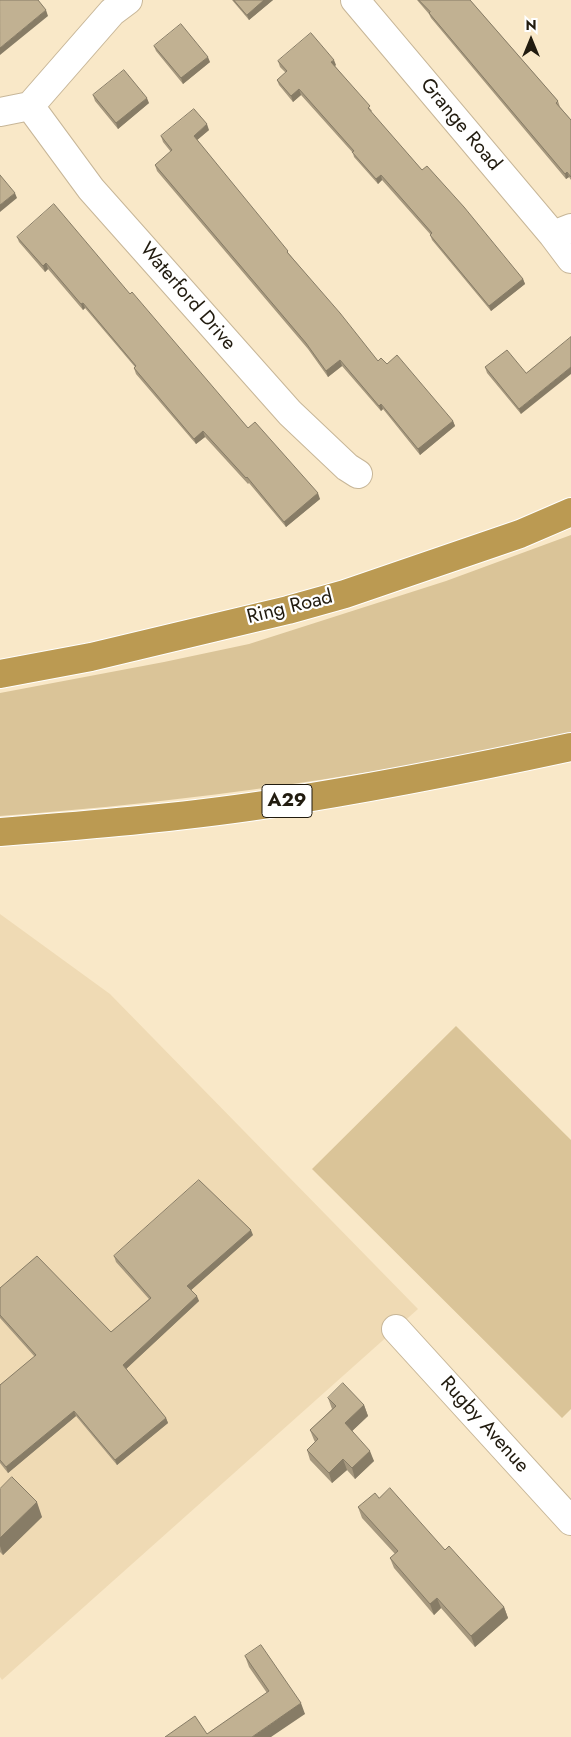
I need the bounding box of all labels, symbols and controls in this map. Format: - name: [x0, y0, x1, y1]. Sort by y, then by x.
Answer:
- north arrow: [506, 15, 556, 65]
- text: N: [525, 15, 537, 35]
- street label: Grange Road: [414, 74, 506, 176]
- street label: Waterford Drive: [134, 238, 240, 356]
- street label: Ring Road: [245, 586, 335, 630]
- road number: A29: [262, 784, 312, 818]
- street label: Rugby Avenue: [434, 1372, 534, 1478]

